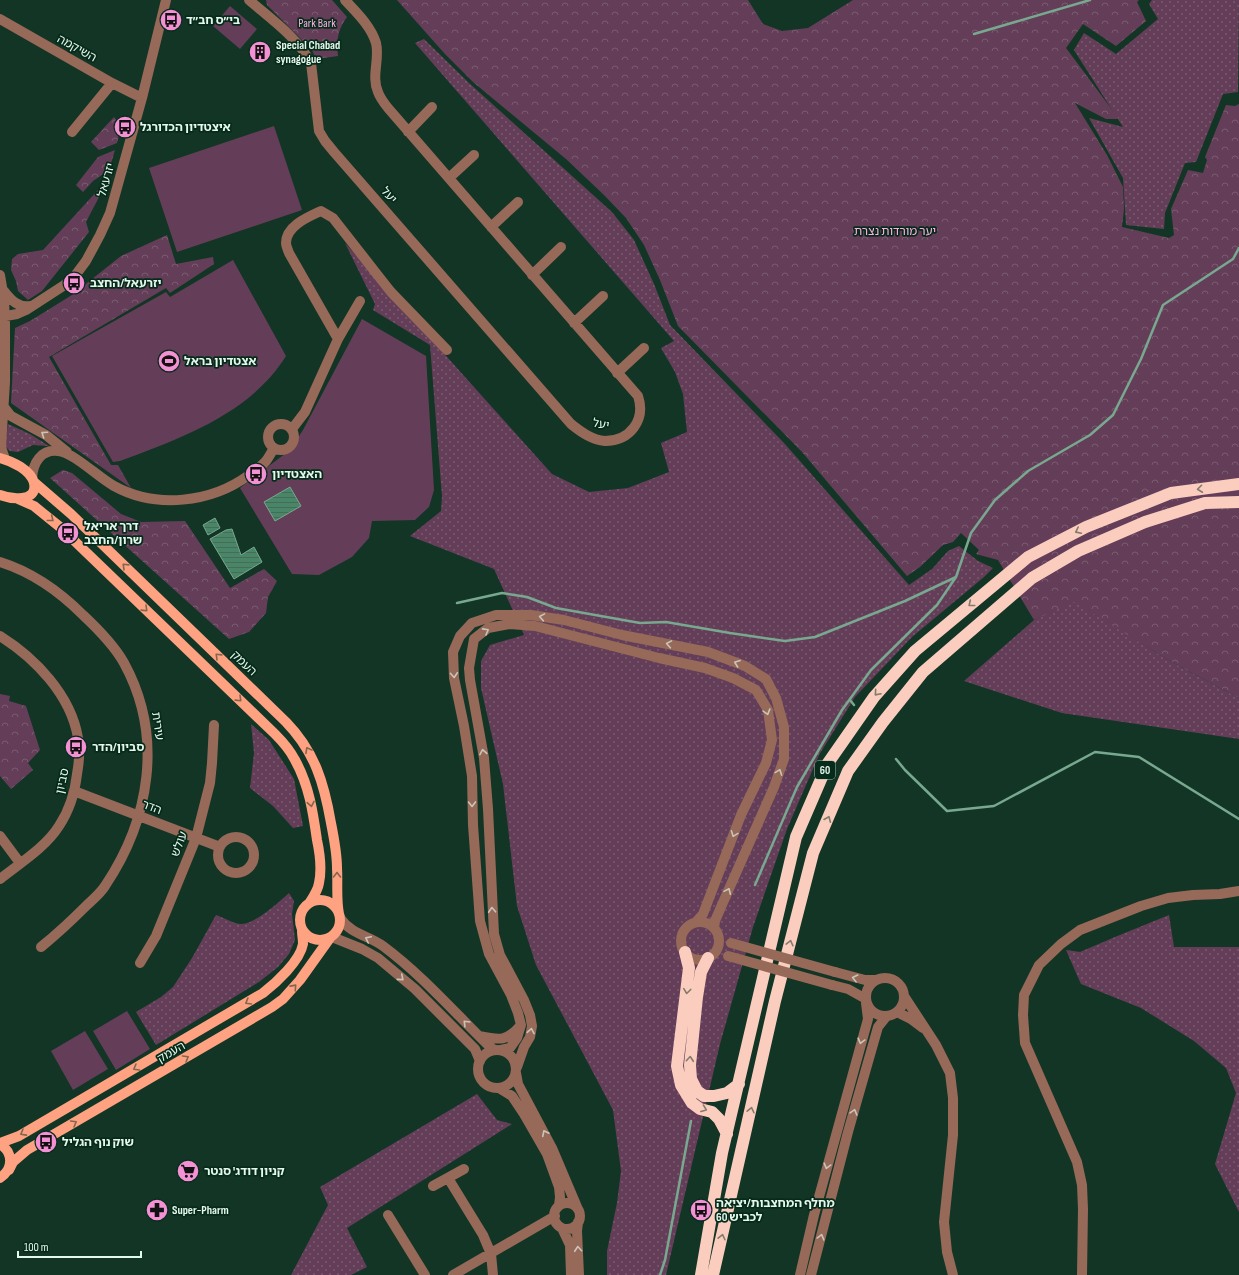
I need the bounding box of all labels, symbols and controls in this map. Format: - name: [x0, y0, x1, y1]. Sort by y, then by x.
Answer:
- bus stop icon: בי״ס חב״ד: [158, 7, 184, 33]
- place label: בי״ס חב״ד: [186, 13, 240, 28]
- park label: Park Bark: [298, 16, 336, 31]
- street label: השיקמה: [54, 32, 99, 65]
- place label: Special Chabad synagogue: [276, 38, 340, 67]
- building icon: Special Chabad synagogue: [247, 39, 273, 65]
- bus stop icon: איצטדיון הכדורגל: [112, 114, 138, 140]
- place label: איצטדיון הכדורגל: [140, 120, 231, 135]
- street label: יזרעאל: [94, 161, 118, 199]
- street label: יעל: [377, 184, 400, 207]
- park label: יער מורדות נצרת: [854, 224, 936, 239]
- bus stop icon: יזרעאל/החצב: [61, 270, 87, 296]
- place label: יזרעאל/החצב: [90, 276, 161, 291]
- sports icon: אצטדיון בראל: [156, 348, 182, 374]
- place label: אצטדיון בראל: [184, 354, 256, 369]
- street label: יעל: [591, 416, 611, 433]
- one-way arrow: [41, 431, 48, 439]
- bus stop icon: האצטדיון: [243, 461, 269, 487]
- place label: האצטדיון: [272, 467, 322, 482]
- one-way arrow: [1197, 484, 1203, 493]
- one-way arrow: [47, 515, 54, 522]
- place label: דרך אריאל שרון/החצב: [84, 519, 142, 548]
- bus stop icon: דרך אריאל שרון/החצב: [55, 520, 81, 546]
- one-way arrow: [1075, 527, 1082, 534]
- one-way arrow: [122, 563, 130, 571]
- one-way arrow: [969, 600, 976, 607]
- one-way arrow: [141, 604, 148, 611]
- one-way arrow: [539, 613, 546, 621]
- one-way arrow: [482, 628, 489, 636]
- one-way arrow: [666, 640, 673, 649]
- street label: העמק: [228, 648, 260, 679]
- one-way arrow: [215, 653, 223, 661]
- one-way arrow: [734, 659, 741, 668]
- one-way arrow: [449, 672, 458, 678]
- one-way arrow: [875, 688, 882, 696]
- one-way arrow: [234, 694, 242, 702]
- one-way arrow: [762, 709, 771, 716]
- street label: עירית: [148, 711, 167, 741]
- bus stop icon: סביון/הדר: [63, 734, 89, 760]
- place label: סביון/הדר: [92, 740, 144, 755]
- one-way arrow: [305, 747, 312, 754]
- one-way arrow: [479, 749, 488, 755]
- road number: 60: [815, 761, 835, 779]
- street label: סביון: [52, 767, 73, 795]
- one-way arrow: [775, 768, 783, 775]
- street label: הדר: [140, 797, 164, 818]
- one-way arrow: [306, 801, 315, 807]
- one-way arrow: [468, 801, 476, 807]
- one-way arrow: [823, 815, 831, 822]
- street label: עולש: [168, 829, 191, 859]
- one-way arrow: [730, 830, 738, 837]
- one-way arrow: [333, 872, 341, 878]
- one-way arrow: [723, 888, 731, 895]
- one-way arrow: [488, 907, 497, 913]
- one-way arrow: [365, 936, 372, 944]
- one-way arrow: [785, 940, 794, 947]
- one-way arrow: [397, 973, 404, 980]
- one-way arrow: [852, 974, 858, 982]
- one-way arrow: [290, 984, 297, 992]
- one-way arrow: [683, 988, 692, 994]
- one-way arrow: [245, 998, 252, 1005]
- one-way arrow: [463, 1020, 471, 1028]
- one-way arrow: [526, 1028, 534, 1035]
- street label: העמק: [154, 1038, 188, 1066]
- one-way arrow: [858, 1038, 866, 1044]
- one-way arrow: [182, 1055, 189, 1062]
- one-way arrow: [686, 1056, 695, 1062]
- one-way arrow: [133, 1063, 140, 1070]
- one-way arrow: [700, 1105, 707, 1113]
- one-way arrow: [746, 1107, 754, 1113]
- one-way arrow: [849, 1108, 858, 1115]
- one-way arrow: [70, 1121, 77, 1128]
- one-way arrow: [20, 1128, 28, 1136]
- bus stop icon: שוק נוף הגליל: [33, 1129, 59, 1155]
- one-way arrow: [542, 1130, 549, 1137]
- place label: שוק נוף הגליל: [62, 1135, 134, 1150]
- supermarket icon: קניון דודג' סנטר: [175, 1158, 201, 1184]
- one-way arrow: [824, 1163, 832, 1170]
- place label: קניון דודג' סנטר: [204, 1164, 285, 1179]
- place label: מחלף המחצבות/יציאה לכביש 60: [716, 1196, 835, 1225]
- pharmacy icon: Super-Pharm: [144, 1197, 170, 1223]
- bus stop icon: מחלף המחצבות/יציאה לכביש 60: [688, 1197, 714, 1223]
- place label: Super-Pharm: [172, 1203, 229, 1218]
- scale bar: [18, 1233, 141, 1259]
- one-way arrow: [717, 1234, 725, 1240]
- one-way arrow: [816, 1234, 825, 1241]
- text: 100 m: [24, 1240, 49, 1255]
- one-way arrow: [574, 1246, 583, 1252]

